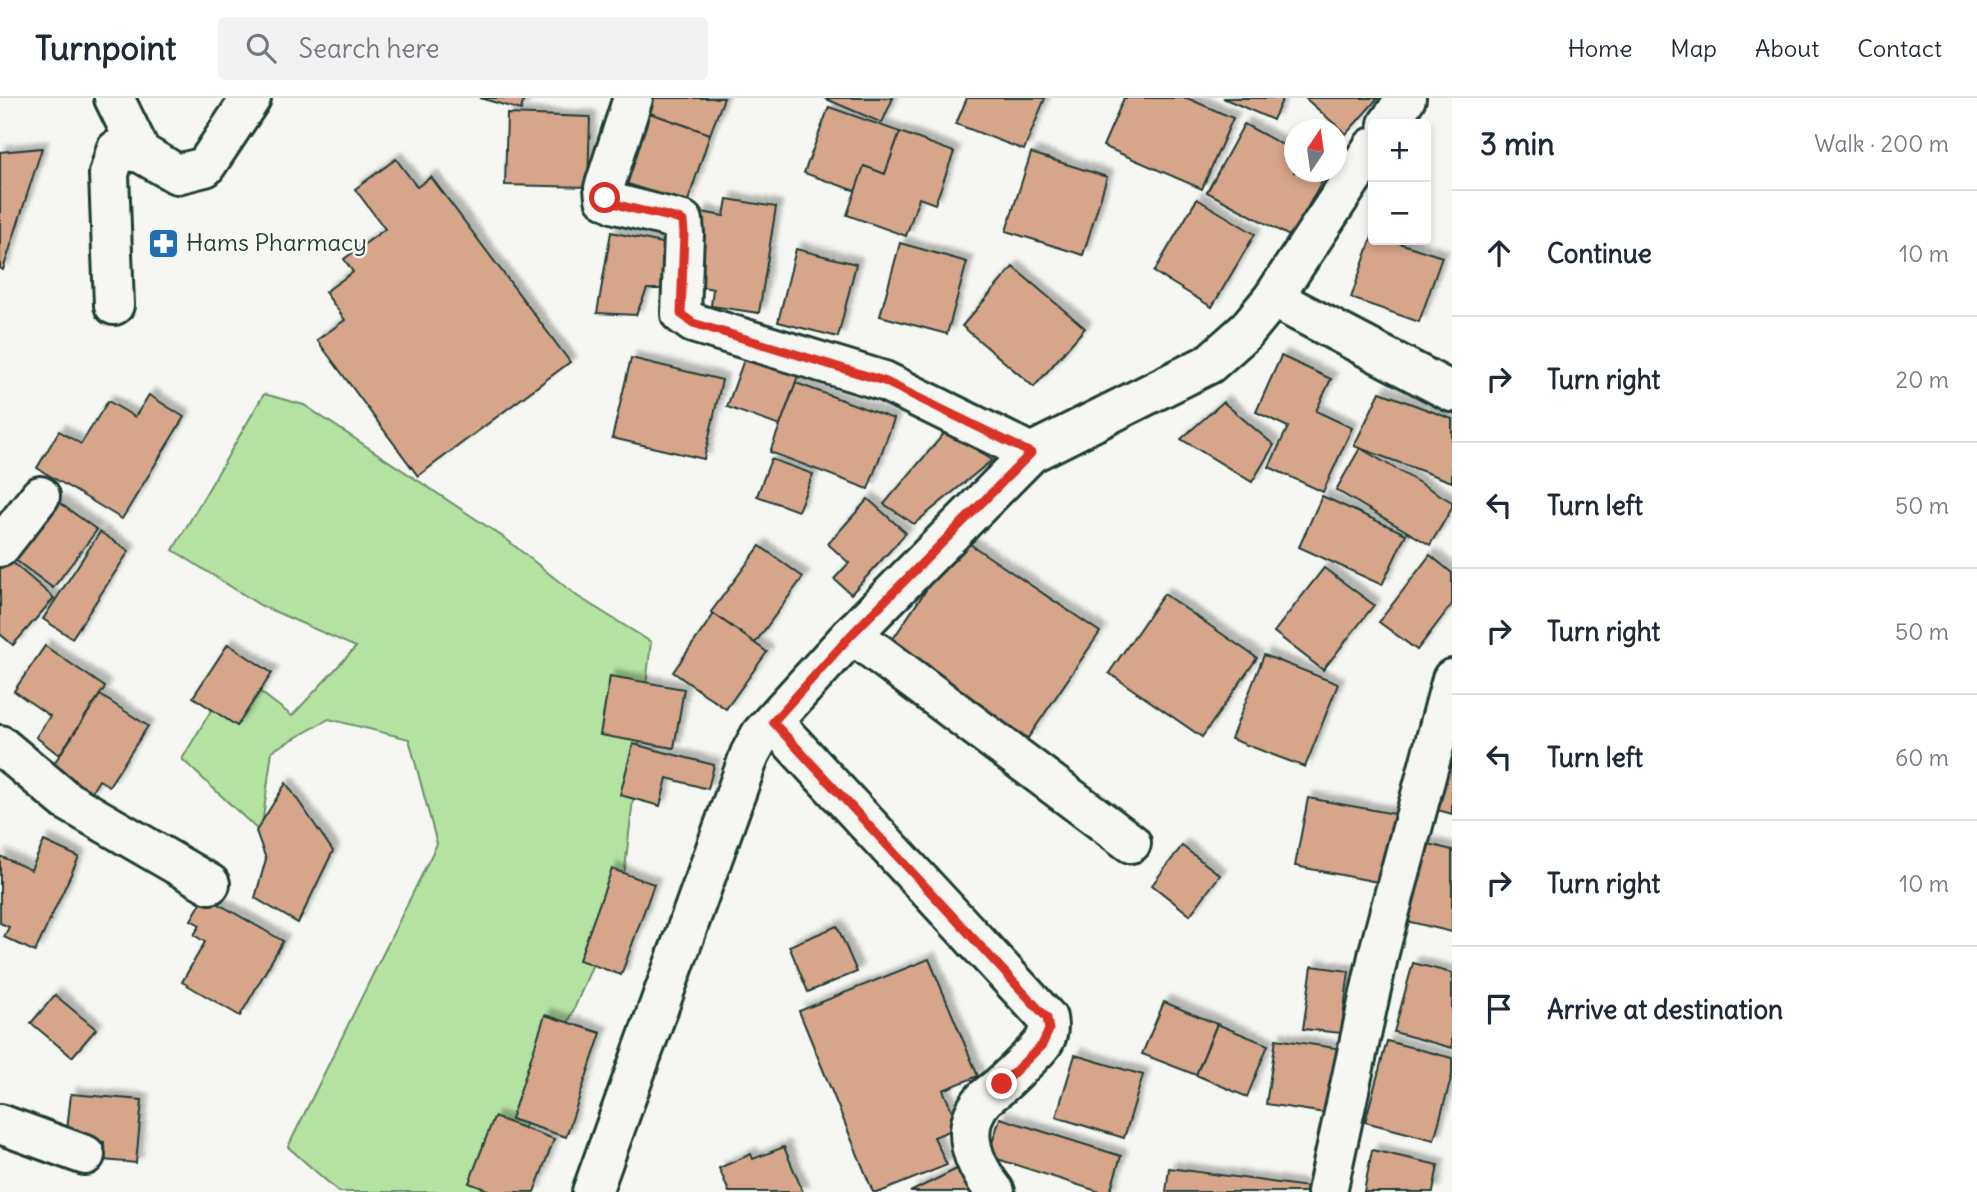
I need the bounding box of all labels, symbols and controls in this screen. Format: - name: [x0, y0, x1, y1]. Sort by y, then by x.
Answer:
- search box: [218, 17, 708, 80]
- text: Turnpoint: [35, 27, 176, 69]
- icon: search: [242, 29, 280, 67]
- text: Search here: [298, 32, 439, 65]
- text: Home: [1568, 33, 1632, 63]
- text: Map: [1670, 33, 1717, 63]
- text: About: [1755, 33, 1819, 63]
- text: Contact: [1857, 33, 1942, 63]
- north arrow: [1284, 119, 1347, 182]
- map controls: [1368, 119, 1431, 245]
- button: +: [1368, 119, 1431, 182]
- text: 3 min: [1480, 125, 1555, 163]
- text: Walk · 200 m: [1814, 129, 1949, 158]
- route start: [589, 182, 620, 213]
- button: −: [1368, 182, 1431, 245]
- pharmacy icon: Hams Pharmacy: [146, 226, 180, 260]
- place label: Hams Pharmacy: [186, 227, 367, 257]
- icon: ahead: [1480, 234, 1518, 272]
- text: Continue: [1547, 237, 1652, 270]
- text: 10 m: [1899, 239, 1949, 268]
- icon: right: [1480, 360, 1518, 398]
- text: Turn right: [1547, 363, 1660, 396]
- text: 20 m: [1896, 365, 1949, 394]
- icon: left: [1480, 486, 1518, 524]
- text: Turn left: [1547, 489, 1643, 522]
- text: 50 m: [1895, 491, 1949, 520]
- icon: right: [1480, 612, 1518, 650]
- text: Turn right: [1547, 615, 1660, 648]
- text: 50 m: [1895, 617, 1949, 646]
- icon: left: [1480, 738, 1518, 776]
- text: Turn left: [1547, 741, 1643, 774]
- text: 60 m: [1895, 743, 1949, 772]
- icon: right: [1480, 864, 1518, 902]
- text: Turn right: [1547, 867, 1660, 900]
- text: 10 m: [1899, 869, 1949, 898]
- icon: arrive: [1480, 990, 1518, 1028]
- text: Arrive at destination: [1547, 993, 1783, 1026]
- route end: [986, 1068, 1017, 1099]

